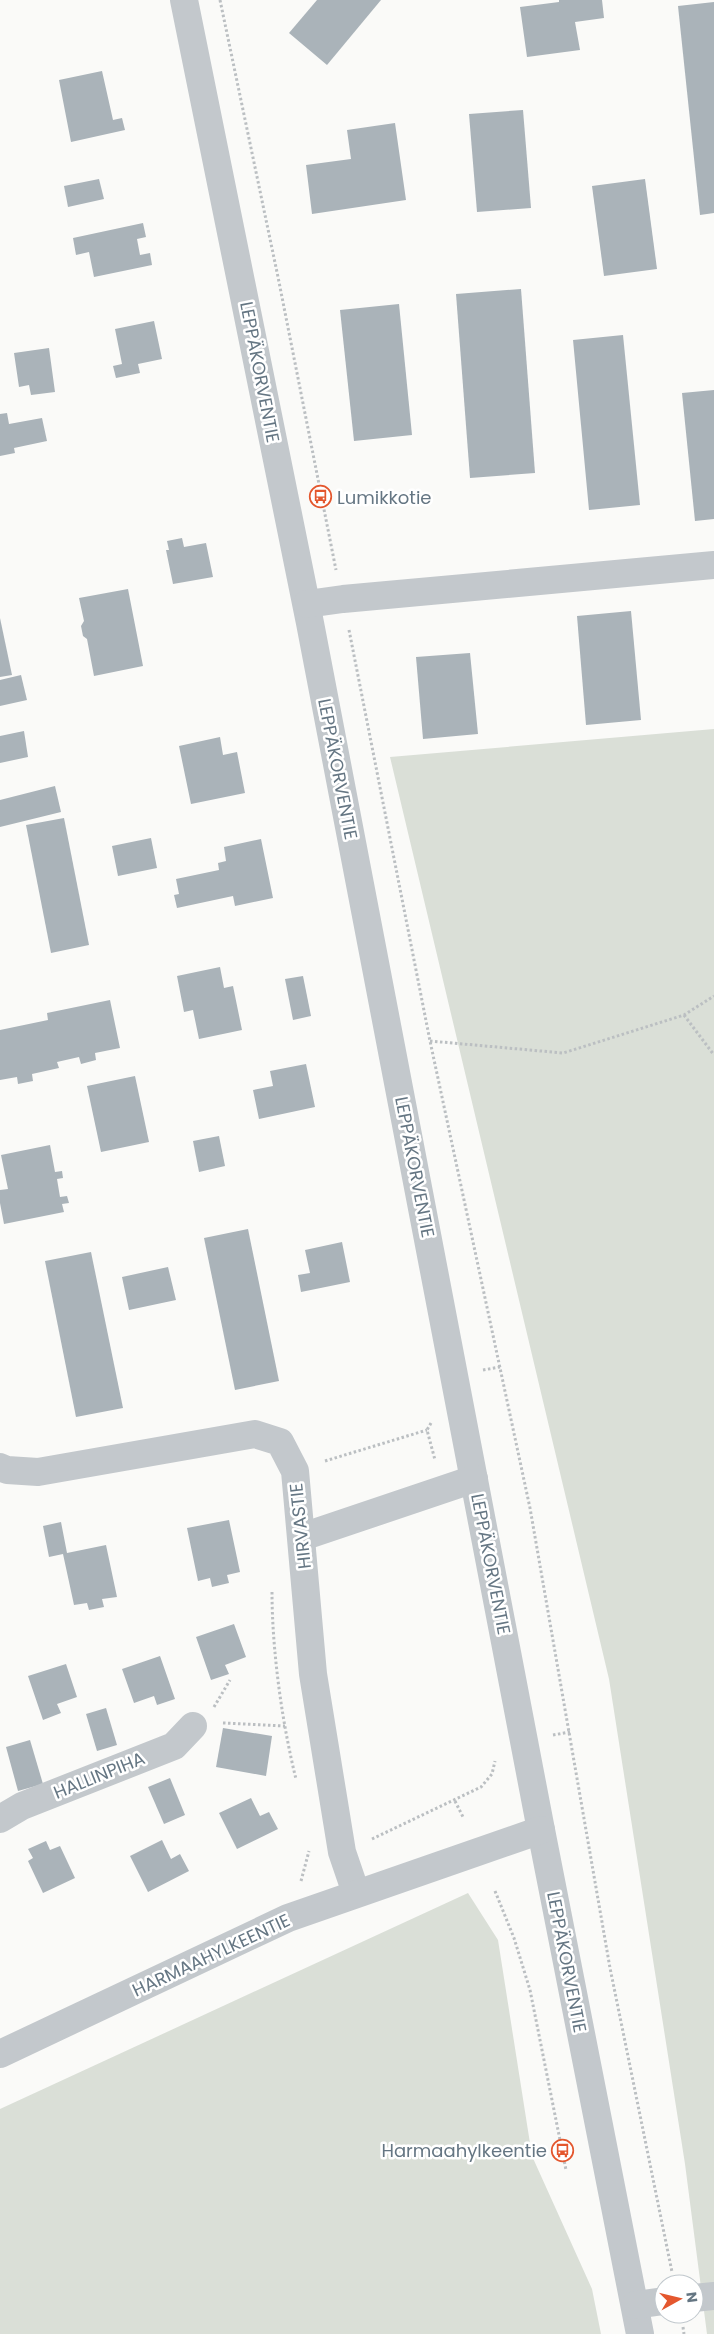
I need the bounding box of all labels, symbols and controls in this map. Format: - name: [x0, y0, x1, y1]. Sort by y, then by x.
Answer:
- street label: LEPPÄKORVENTIE: [234, 299, 286, 445]
- bus stop icon: Lumikkotie: [309, 485, 333, 509]
- place label: Lumikkotie: [337, 485, 431, 510]
- street label: LEPPÄKORVENTIE: [312, 696, 364, 842]
- street label: LEPPÄKORVENTIE: [389, 1094, 441, 1240]
- street label: HIRVASTIE: [283, 1482, 317, 1570]
- street label: LEPPÄKORVENTIE: [465, 1491, 517, 1637]
- street label: HALLINPIHA: [50, 1745, 148, 1805]
- street label: LEPPÄKORVENTIE: [541, 1889, 593, 2035]
- street label: HARMAAHYLKEENTIE: [128, 1907, 294, 2003]
- place label: Harmaahylkeentie: [381, 2138, 547, 2163]
- bus stop icon: Harmaahylkeentie: [551, 2138, 575, 2162]
- north arrow: [654, 2274, 704, 2324]
- text: N: [681, 2291, 703, 2304]

